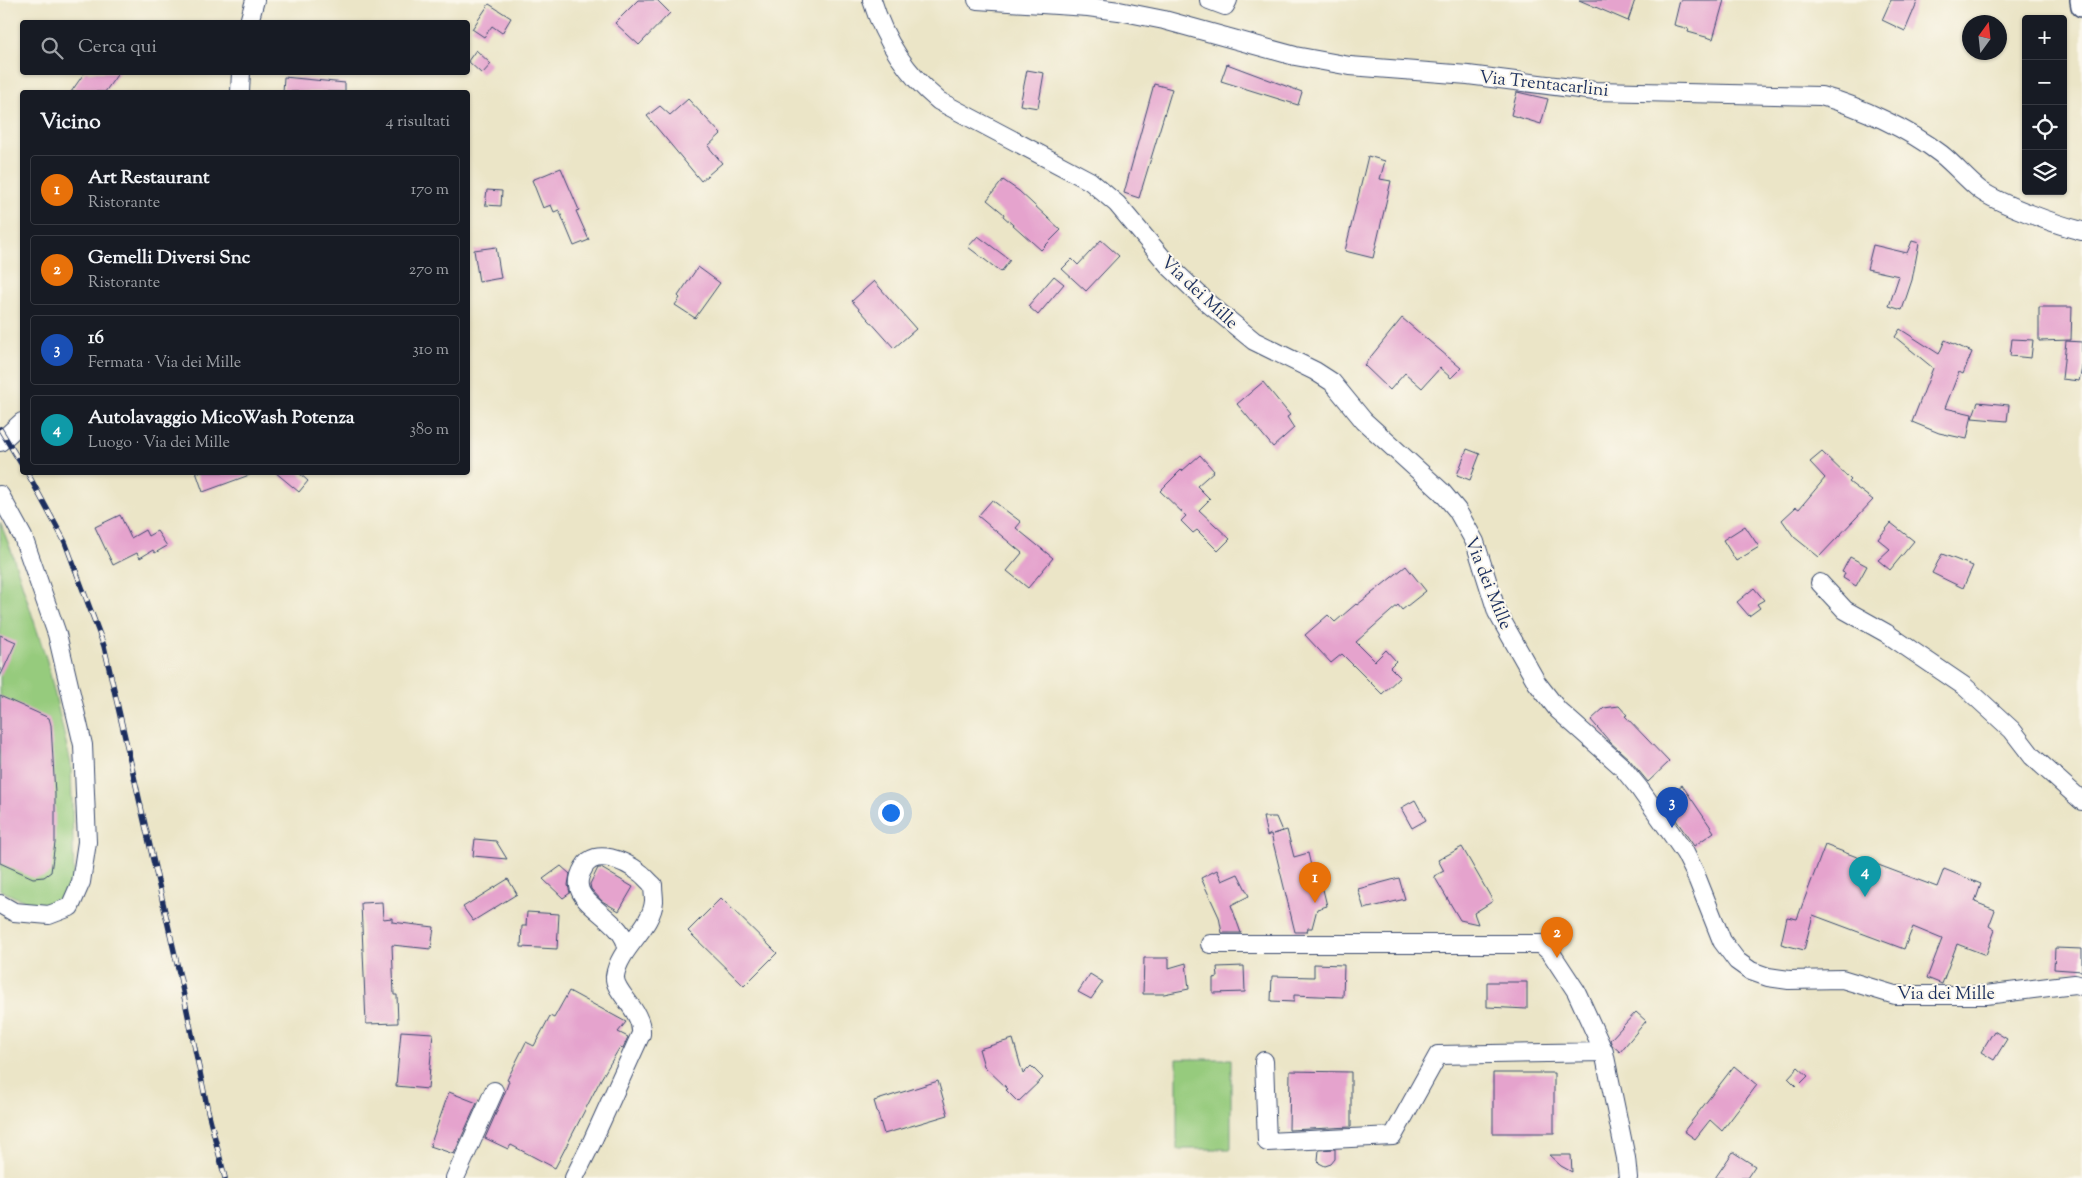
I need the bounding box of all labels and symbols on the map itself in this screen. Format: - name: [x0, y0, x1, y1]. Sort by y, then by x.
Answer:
- north arrow: [1962, 15, 2007, 60]
- street label: Via Trentacarlini: [1478, 65, 1610, 105]
- street label: Via dei Mille: [1154, 251, 1243, 336]
- street label: Via dei Mille: [1457, 533, 1518, 634]
- pin: 3: [1656, 787, 1688, 828]
- your location: [878, 800, 904, 826]
- pin: 4: [1849, 856, 1881, 897]
- pin: 1: [1299, 862, 1331, 903]
- pin: 2: [1541, 917, 1573, 958]
- street label: Via dei Mille: [1897, 982, 1995, 1008]

